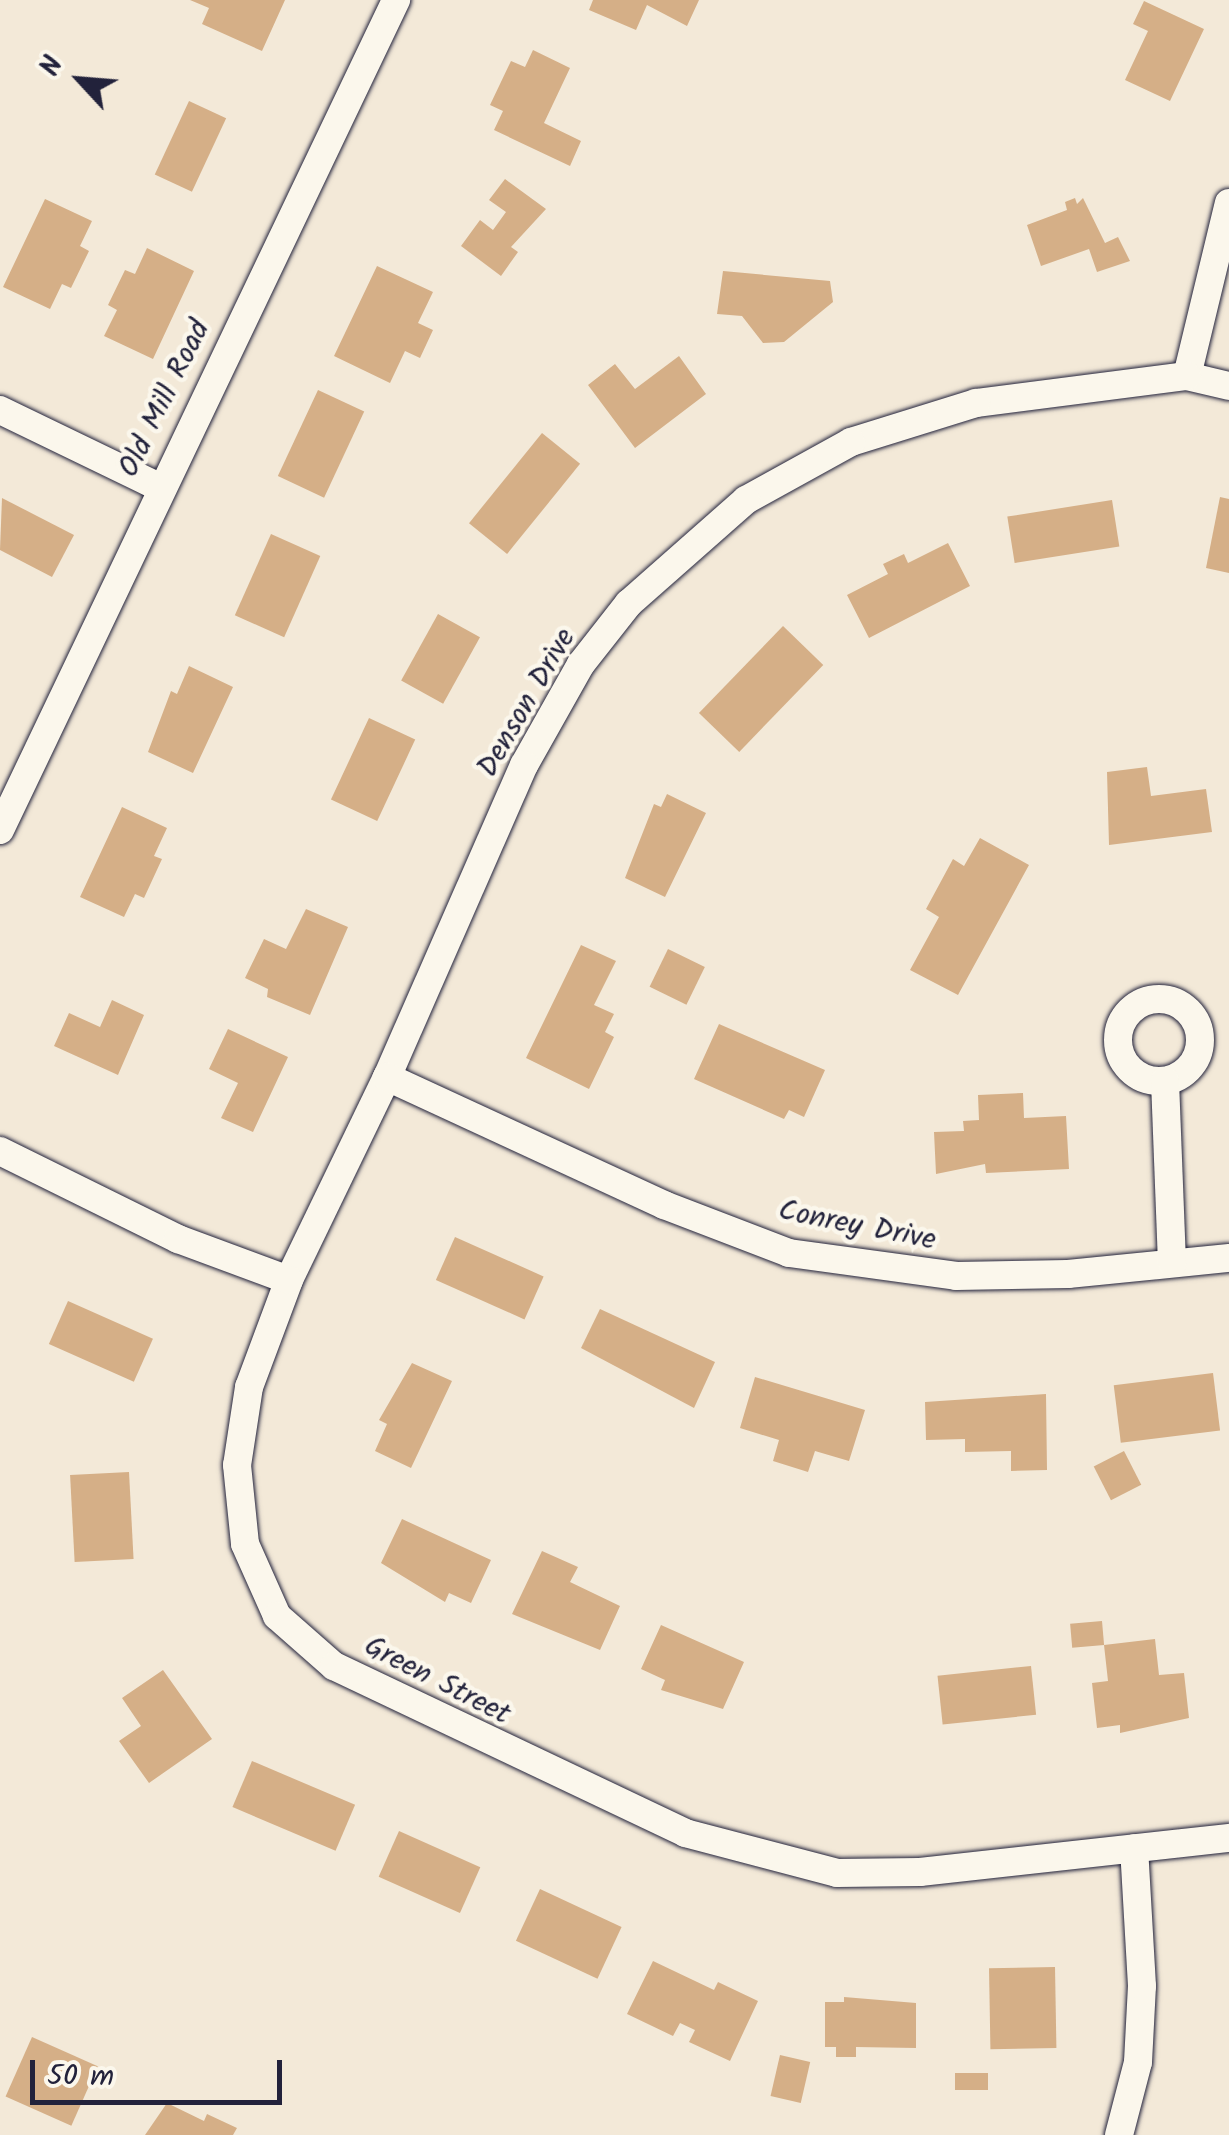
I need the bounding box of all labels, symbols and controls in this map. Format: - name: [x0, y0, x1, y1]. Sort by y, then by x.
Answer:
- north arrow: [30, 30, 130, 130]
- text: N: [28, 49, 77, 84]
- street label: Old Mill Road: [111, 315, 219, 483]
- street label: Denson Drive: [470, 622, 584, 784]
- street label: Conrey Drive: [775, 1193, 939, 1259]
- street label: Green Street: [358, 1629, 516, 1733]
- scale bar: [35, 2040, 288, 2102]
- text: 50 m: [47, 2053, 114, 2101]

